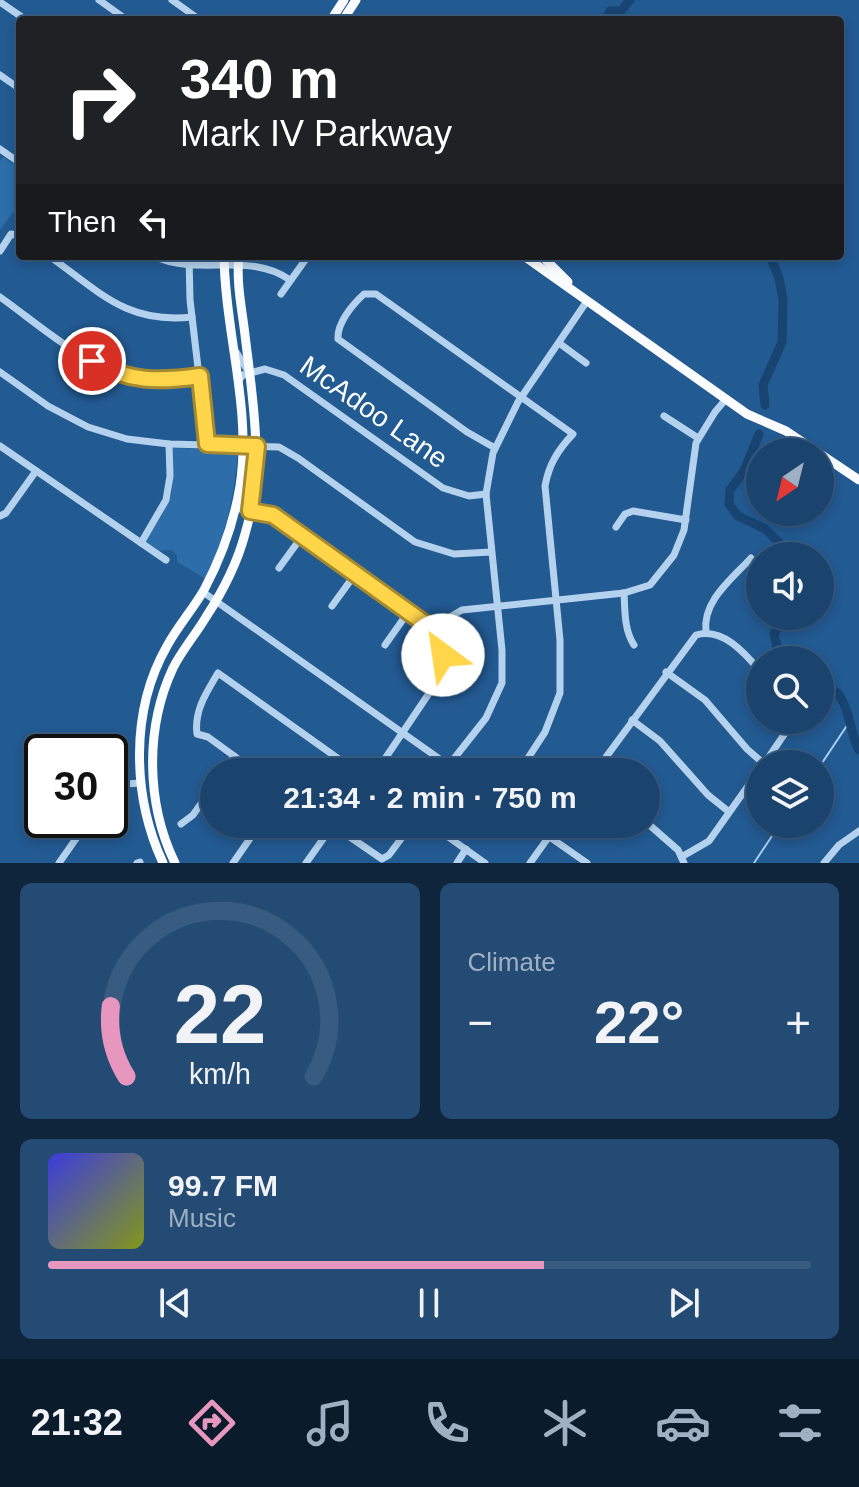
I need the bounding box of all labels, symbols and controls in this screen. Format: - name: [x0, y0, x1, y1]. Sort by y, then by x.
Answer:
- text: 340 m: [180, 47, 339, 110]
- icon: right: [48, 48, 152, 152]
- text: Mark IV Parkway: [180, 113, 452, 154]
- icon: left: [132, 200, 176, 244]
- text: Then: [48, 205, 116, 238]
- pin: [58, 327, 126, 395]
- icon: arrive: [70, 339, 114, 383]
- street label: McAdoo Lane: [294, 350, 454, 474]
- north arrow: [746, 438, 834, 526]
- map controls: [746, 438, 834, 838]
- button: sound: [746, 542, 834, 630]
- position arrow: [401, 613, 485, 697]
- button: search: [746, 646, 834, 734]
- speed limit sign: 30: [24, 734, 128, 838]
- button: layers: [746, 750, 834, 838]
- text: 21:34 · 2 min · 750 m: [283, 781, 577, 814]
- text: Climate: [468, 947, 556, 977]
- text: 22: [173, 968, 266, 1061]
- text: 22°: [594, 989, 685, 1056]
- text: −: [468, 998, 493, 1047]
- text: +: [785, 998, 811, 1047]
- text: km/h: [189, 1058, 251, 1090]
- text: 99.7 FM: [168, 1169, 278, 1202]
- text: Music: [168, 1203, 236, 1233]
- icon: previous: [153, 1281, 197, 1325]
- icon: pause: [407, 1281, 451, 1325]
- icon: next: [662, 1281, 706, 1325]
- icon: directions: [184, 1395, 240, 1451]
- icon: music: [302, 1395, 358, 1451]
- icon: phone: [419, 1395, 475, 1451]
- icon: climate: [537, 1395, 593, 1451]
- icon: car: [655, 1395, 711, 1451]
- icon: filters: [772, 1395, 828, 1451]
- text: 21:32: [31, 1402, 123, 1443]

